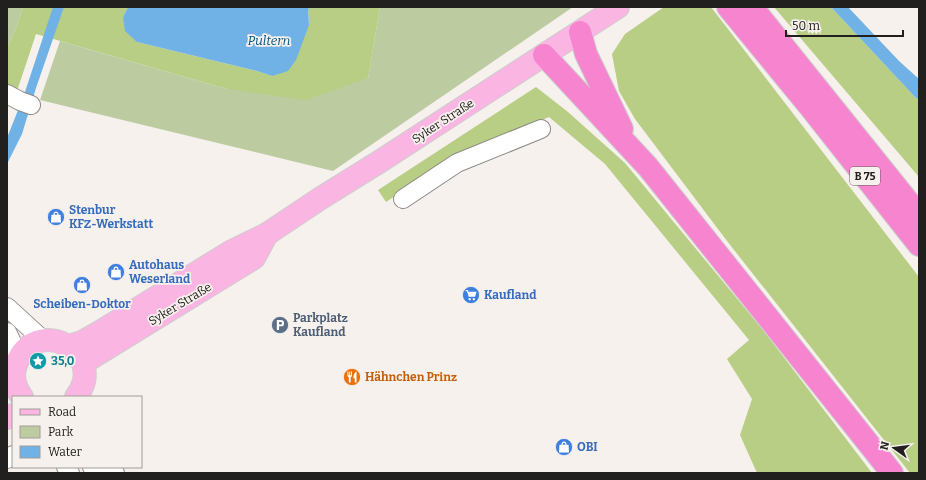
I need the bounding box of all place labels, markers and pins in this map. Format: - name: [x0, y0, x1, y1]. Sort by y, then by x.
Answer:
- place label: Stenbur KFZ-Werkstatt: [69, 203, 153, 231]
- shop icon: Stenbur KFZ-Werkstatt: [46, 207, 66, 227]
- place label: Autohaus Weserland: [129, 258, 191, 286]
- shop icon: Autohaus Weserland: [106, 262, 126, 282]
- shop icon: Scheiben-Doktor: [72, 275, 92, 295]
- supermarket icon: Kaufland: [461, 285, 481, 305]
- place label: Kaufland: [484, 288, 537, 302]
- place label: Scheiben-Doktor: [33, 297, 131, 311]
- place label: Parkplatz Kaufland: [293, 311, 348, 339]
- parking icon: Parkplatz Kaufland: [270, 315, 290, 335]
- place icon: 35,0: [28, 351, 48, 371]
- place label: 35,0: [51, 354, 75, 368]
- restaurant icon: Hähnchen Prinz: [342, 367, 362, 387]
- place label: Hähnchen Prinz: [365, 370, 457, 384]
- shop icon: OBI: [554, 437, 574, 457]
- place label: OBI: [577, 440, 598, 454]

